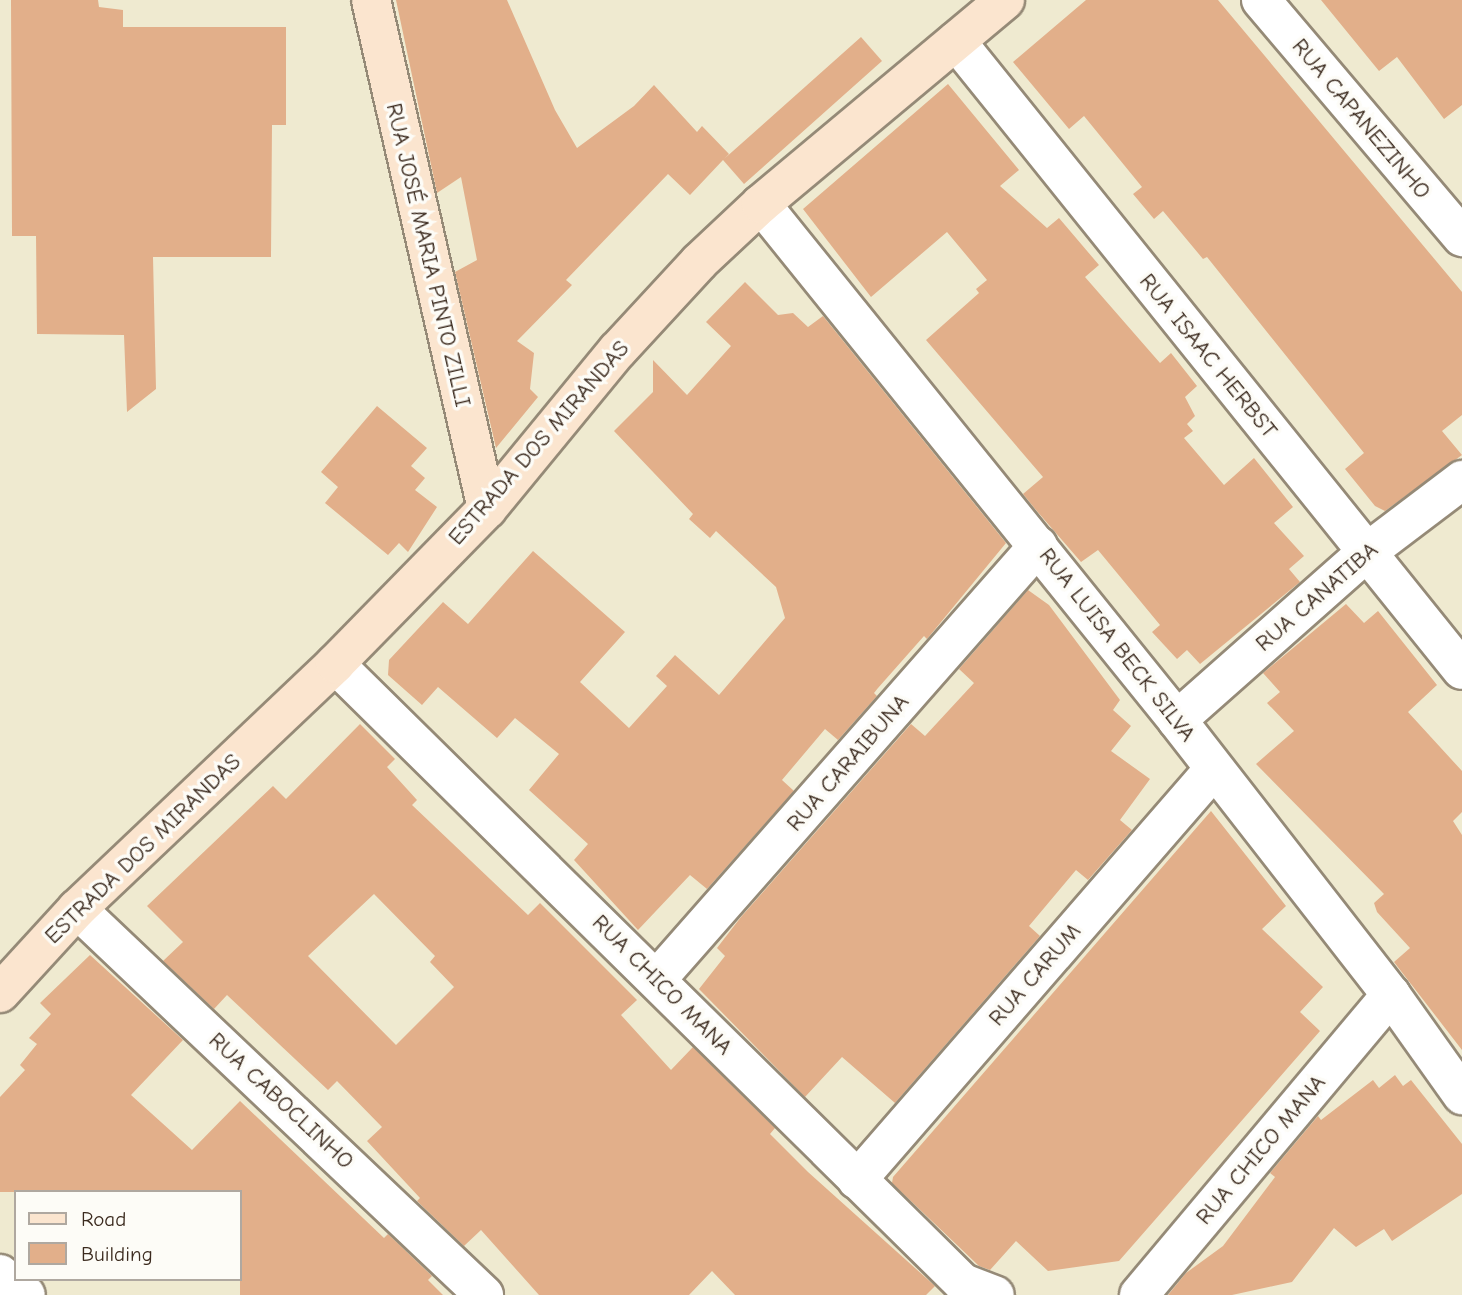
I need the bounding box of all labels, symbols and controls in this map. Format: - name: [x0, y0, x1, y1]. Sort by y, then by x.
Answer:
- street label: RUA CAPANEZINHO: [1286, 33, 1436, 205]
- street label: RUA JOSÉ MARIA PINTO ZILLI: [380, 100, 476, 410]
- street label: RUA ISAAC HERBST: [1133, 268, 1283, 444]
- street label: ESTRADA DOS MIRANDAS: [443, 335, 635, 551]
- street label: RUA CANATIBA: [1250, 536, 1384, 658]
- street label: RUA LUISA BECK SILVA: [1033, 543, 1201, 747]
- street label: RUA CARAIBUNA: [781, 689, 915, 837]
- street label: ESTRADA DOS MIRANDAS: [39, 748, 247, 950]
- street label: RUA CHICO MANA: [586, 909, 738, 1061]
- street label: RUA CARUM: [983, 918, 1087, 1032]
- street label: RUA CABOCLINHO: [203, 1027, 359, 1175]
- street label: RUA CHICO MANA: [1190, 1069, 1332, 1231]
- legend: [14, 1190, 242, 1281]
- text: Road: [81, 1207, 126, 1231]
- text: Building: [81, 1242, 153, 1266]

